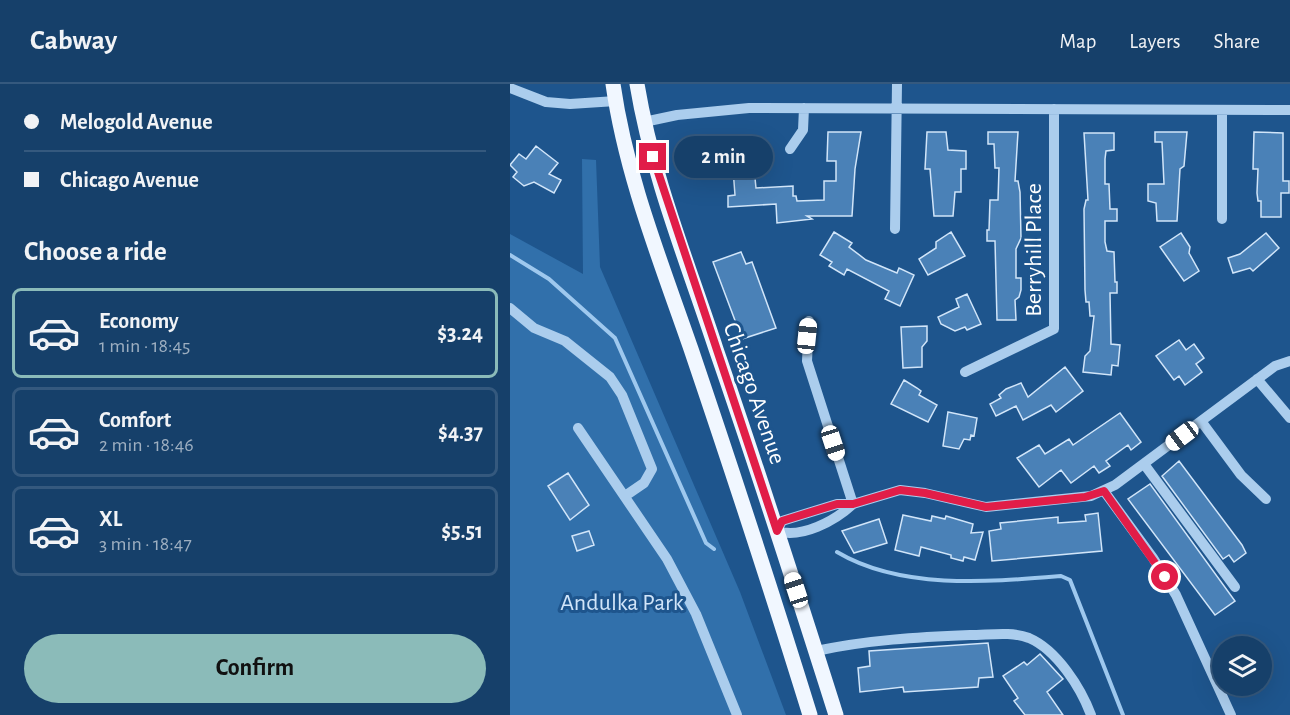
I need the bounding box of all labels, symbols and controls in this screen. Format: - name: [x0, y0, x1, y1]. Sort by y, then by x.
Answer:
- text: Cabway: [30, 27, 117, 55]
- text: Map: [1060, 31, 1096, 52]
- text: Layers: [1129, 31, 1180, 52]
- text: Share: [1213, 31, 1260, 52]
- text: Melogold Avenue: [60, 111, 213, 133]
- callout: 2 min: [674, 136, 773, 178]
- route end: [639, 143, 666, 170]
- text: 2 min: [701, 147, 746, 167]
- text: Chicago Avenue: [60, 169, 199, 191]
- street label: Berryhill Place: [1022, 183, 1046, 317]
- text: Choose a ride: [24, 238, 167, 265]
- icon: car: [27, 306, 81, 360]
- text: Economy: [99, 310, 179, 332]
- car: [796, 317, 818, 355]
- street label: Chicago Avenue: [719, 319, 790, 467]
- text: $3.24: [437, 322, 483, 344]
- text: 1 min · 18:45: [99, 336, 190, 356]
- icon: car: [27, 405, 81, 459]
- text: Comfort: [99, 409, 171, 431]
- car: [1162, 418, 1202, 454]
- text: $4.37: [438, 421, 483, 443]
- car: [819, 423, 847, 463]
- text: 2 min · 18:46: [99, 435, 194, 455]
- icon: car: [27, 504, 81, 558]
- text: XL: [99, 508, 122, 530]
- text: $5.51: [441, 520, 483, 542]
- text: 3 min · 18:47: [99, 534, 192, 554]
- route start: [1151, 563, 1178, 590]
- car: [782, 570, 810, 610]
- park label: Andulka Park: [560, 591, 684, 615]
- button: Confirm: [24, 634, 486, 703]
- map controls: [1212, 636, 1272, 696]
- button: layers: [1212, 636, 1272, 696]

